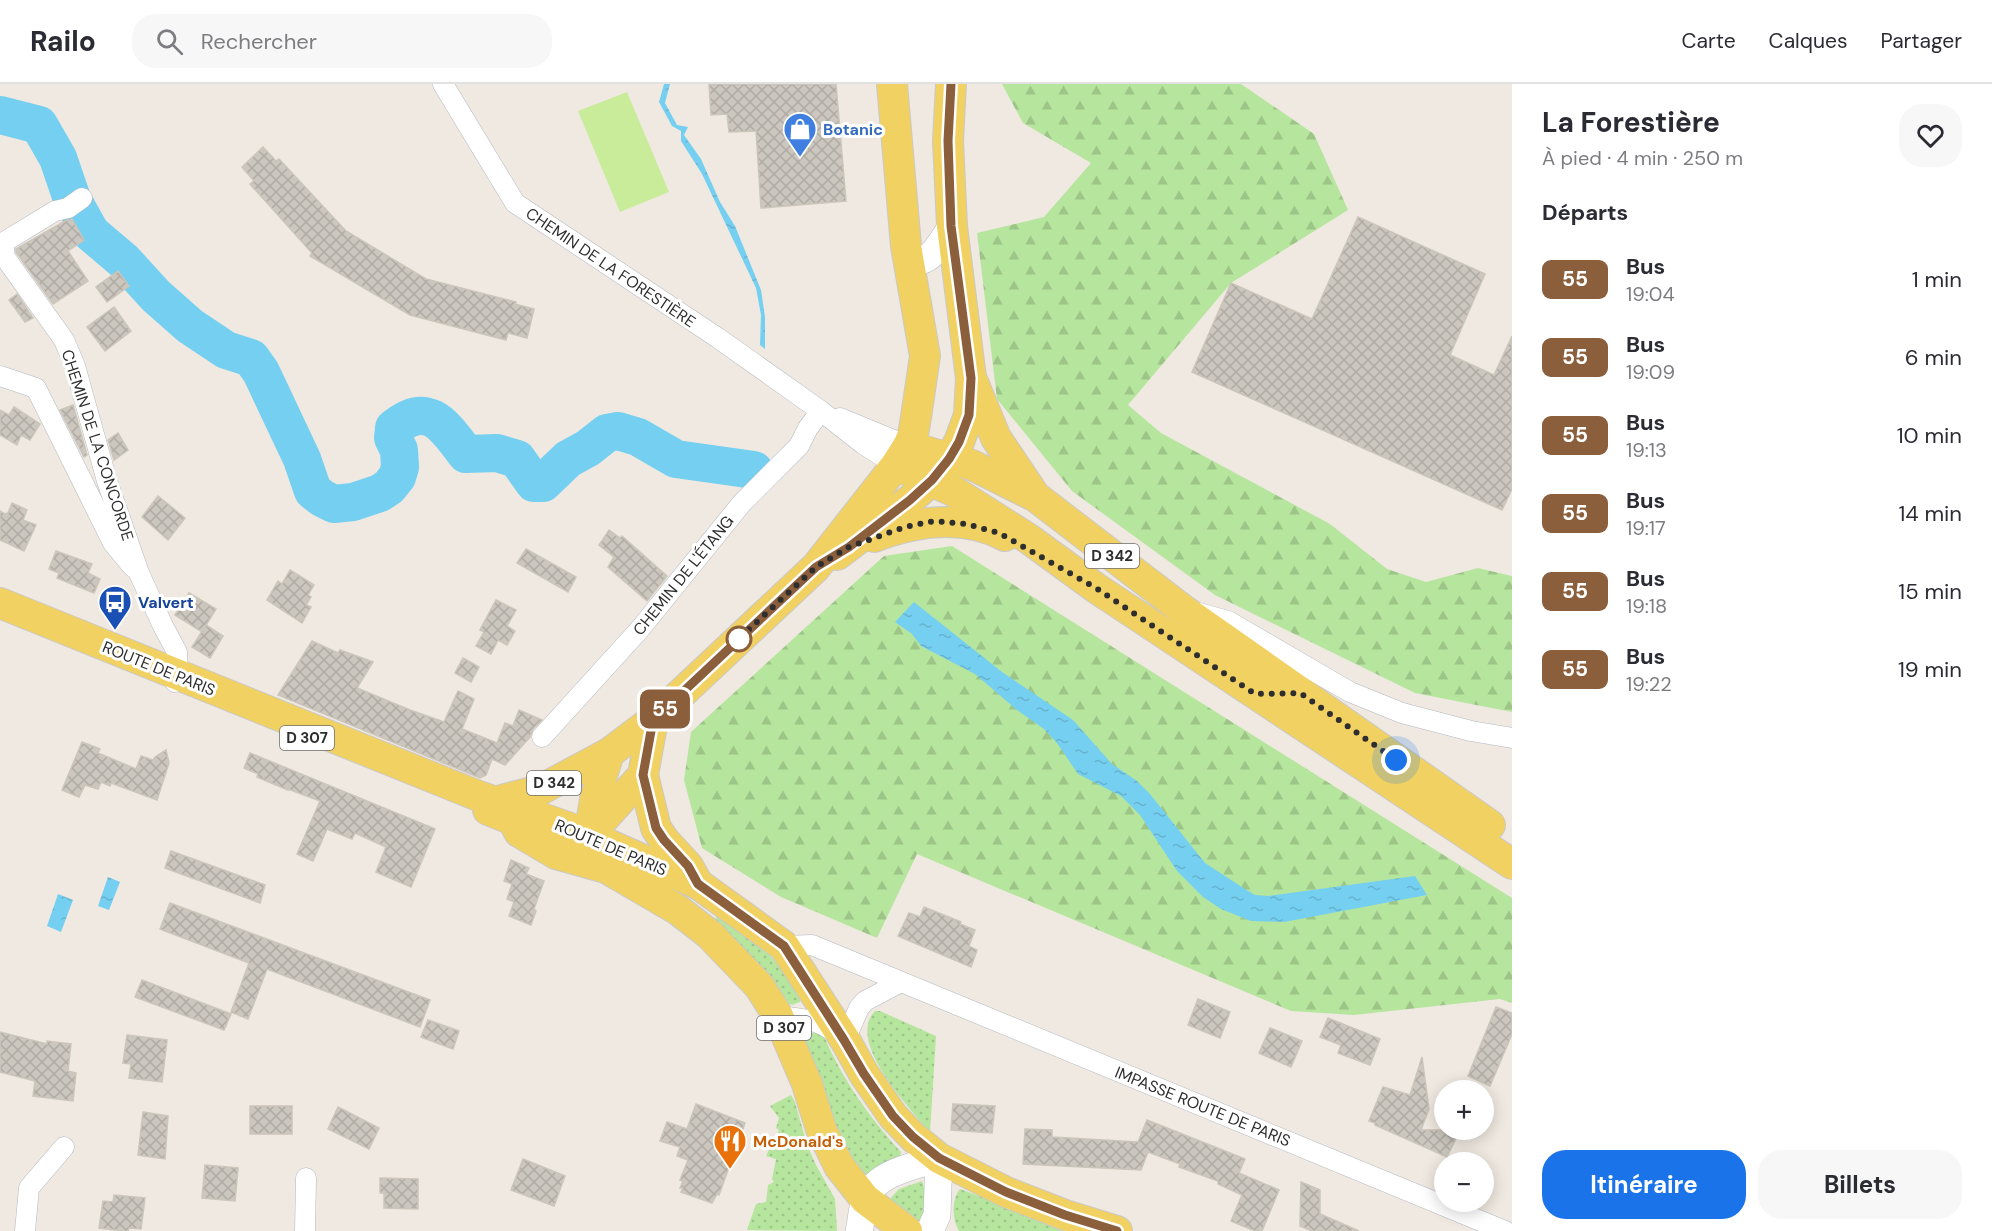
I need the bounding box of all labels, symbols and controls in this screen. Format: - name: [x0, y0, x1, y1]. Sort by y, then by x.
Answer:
- search box: [132, 14, 552, 68]
- text: Railo: [30, 23, 96, 60]
- icon: search: [153, 25, 186, 58]
- text: Rechercher: [201, 27, 317, 56]
- text: Carte: [1681, 27, 1736, 55]
- text: Calques: [1769, 27, 1847, 55]
- text: Partager: [1880, 27, 1962, 55]
- text: La Forestière: [1542, 104, 1720, 141]
- button: heart: [1899, 104, 1962, 167]
- shop icon: Botanic: [782, 111, 818, 158]
- place label: Botanic: [823, 119, 883, 140]
- text: À pied · 4 min · 250 m: [1542, 145, 1743, 171]
- text: Départs: [1542, 198, 1628, 227]
- street label: CHEMIN DE LA FORESTIÈRE: [522, 203, 700, 332]
- text: Bus: [1626, 252, 1665, 281]
- text: 55: [1562, 265, 1588, 293]
- text: 1 min: [1912, 265, 1962, 294]
- text: 19:04: [1626, 281, 1675, 307]
- text: Bus: [1626, 330, 1665, 359]
- text: 55: [1562, 343, 1588, 371]
- text: 6 min: [1905, 343, 1962, 372]
- street label: CHEMIN DE LA CONCORDE: [57, 347, 138, 543]
- text: 19:09: [1626, 359, 1675, 385]
- text: Bus: [1626, 408, 1665, 437]
- text: 55: [1562, 421, 1588, 449]
- text: 10 min: [1897, 421, 1962, 450]
- text: 19:13: [1626, 437, 1667, 463]
- text: Bus: [1626, 486, 1665, 515]
- text: 55: [1562, 499, 1588, 527]
- text: 14 min: [1898, 499, 1962, 528]
- street label: CHEMIN DE L'ÉTANG: [628, 511, 738, 640]
- text: 19:17: [1626, 515, 1666, 541]
- road number: D 342: [1085, 544, 1139, 568]
- text: Bus: [1626, 564, 1665, 593]
- text: 55: [1562, 577, 1588, 605]
- text: 15 min: [1898, 577, 1962, 606]
- bus stop icon: Valvert: [97, 584, 133, 631]
- place label: Valvert: [138, 592, 194, 613]
- text: 19:18: [1626, 593, 1667, 619]
- unlabelled marker: [726, 626, 752, 652]
- street label: ROUTE DE PARIS: [99, 636, 218, 701]
- text: Bus: [1626, 642, 1665, 671]
- text: 55: [1562, 655, 1588, 683]
- text: 19 min: [1898, 655, 1962, 684]
- text: 19:22: [1626, 671, 1672, 697]
- line badge: 55: [638, 690, 692, 728]
- text: 55: [652, 695, 678, 723]
- road number: D 307: [280, 726, 334, 750]
- your location: [1381, 745, 1411, 775]
- road number: D 342: [527, 771, 581, 795]
- street label: ROUTE DE PARIS: [551, 814, 670, 881]
- road number: D 307: [757, 1016, 811, 1040]
- street label: IMPASSE ROUTE DE PARIS: [1112, 1062, 1294, 1151]
- map controls: [1434, 1080, 1494, 1212]
- button: +: [1434, 1080, 1494, 1140]
- restaurant icon: McDonald's: [712, 1123, 748, 1170]
- place label: McDonald's: [753, 1131, 844, 1152]
- button: Itinéraire: [1542, 1150, 1746, 1219]
- button: Billets: [1758, 1150, 1962, 1219]
- button: −: [1434, 1152, 1494, 1212]

